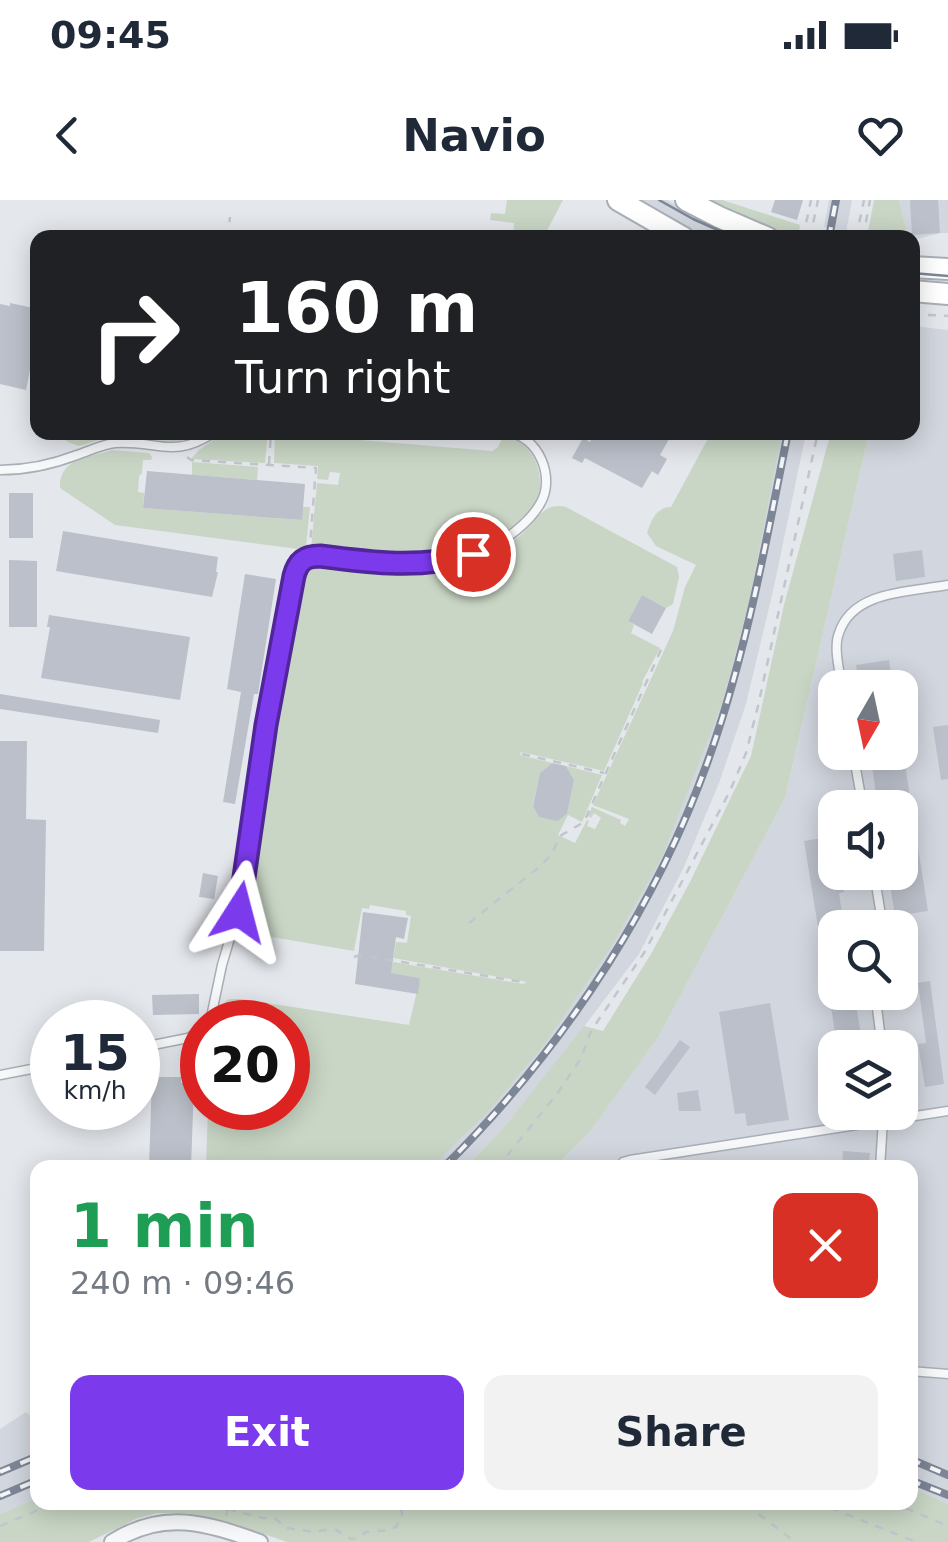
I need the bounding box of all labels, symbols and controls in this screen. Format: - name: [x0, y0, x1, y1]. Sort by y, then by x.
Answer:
- text: 09:45: [50, 13, 171, 57]
- icon: back: [40, 108, 95, 163]
- icon: heart: [853, 108, 908, 163]
- text: Navio: [402, 109, 546, 162]
- text: 160 m: [235, 267, 478, 349]
- icon: right: [70, 270, 200, 400]
- text: Turn right: [235, 351, 450, 404]
- pin: [431, 512, 516, 597]
- icon: arrive: [446, 527, 501, 582]
- north arrow: [818, 670, 918, 770]
- map controls: [818, 670, 918, 1130]
- button: sound: [818, 790, 918, 890]
- position arrow: [187, 860, 291, 964]
- button: search: [818, 910, 918, 1010]
- speed limit sign: 20: [180, 1000, 310, 1130]
- text: 15: [60, 1024, 130, 1082]
- button: layers: [818, 1030, 918, 1130]
- text: km/h: [63, 1076, 127, 1105]
- text: 1 min: [70, 1191, 258, 1261]
- button: close: [773, 1193, 878, 1298]
- text: 240 m · 09:46: [70, 1264, 295, 1302]
- button: Exit: [70, 1375, 464, 1490]
- button: Share: [484, 1375, 878, 1490]

